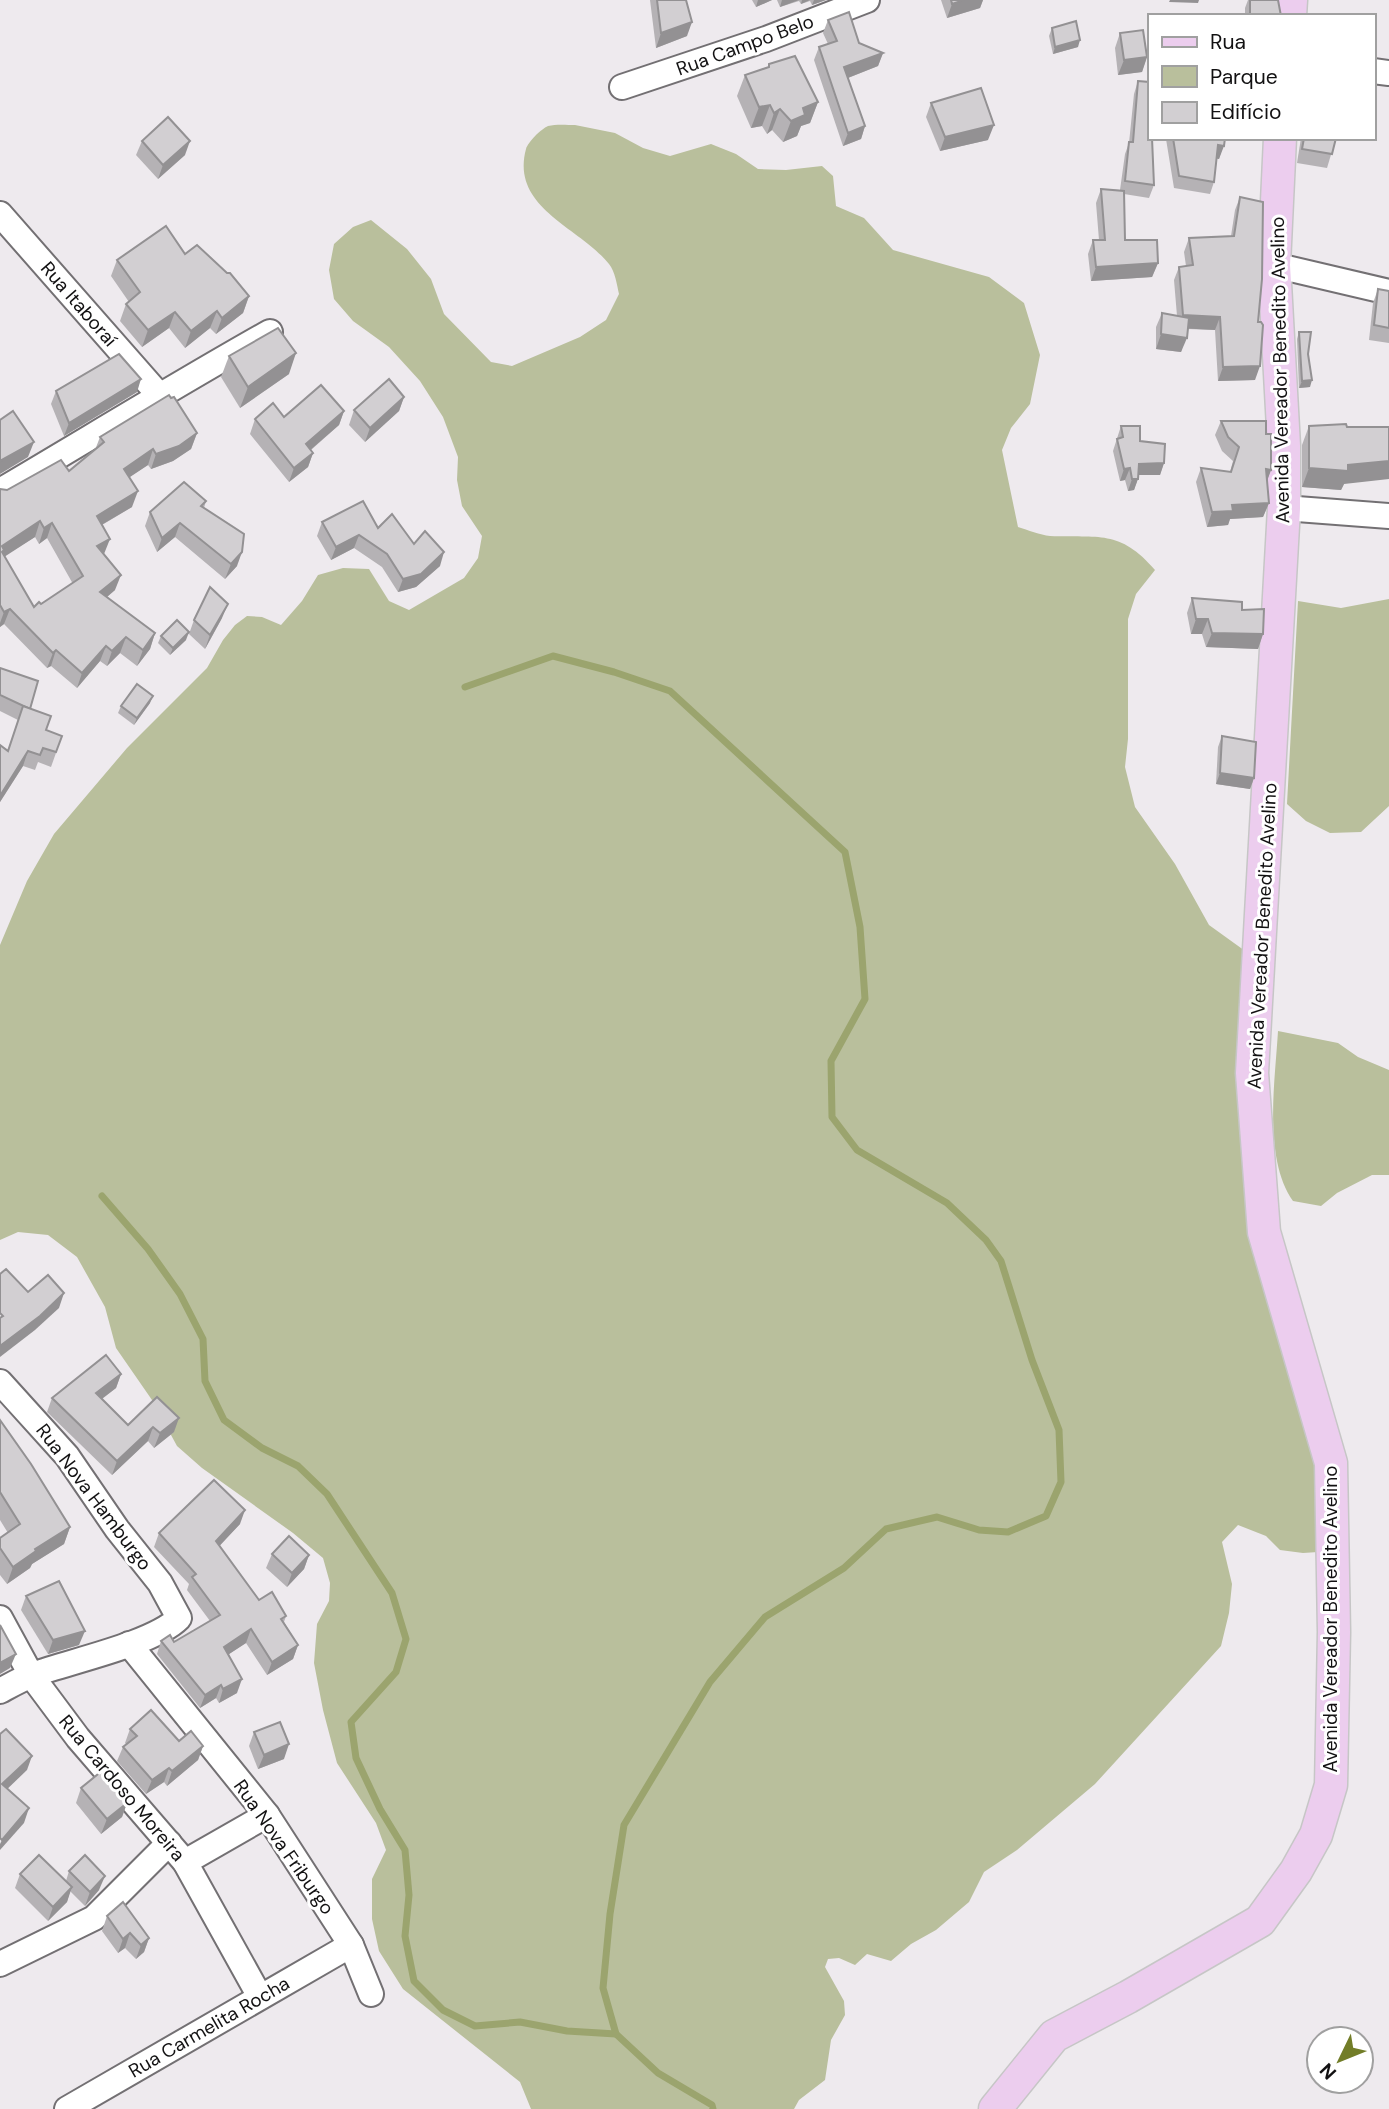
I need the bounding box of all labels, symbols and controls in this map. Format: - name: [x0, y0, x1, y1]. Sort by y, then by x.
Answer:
- street label: Rua Campo Belo: [673, 9, 817, 81]
- legend: [1148, 14, 1375, 140]
- text: Rua: [1210, 28, 1246, 56]
- text: Parque: [1210, 63, 1278, 91]
- text: Edifício: [1210, 98, 1281, 126]
- street label: Avenida Vereador Benedito Avelino: [1265, 216, 1295, 524]
- street label: Rua Itaboraí: [35, 256, 123, 352]
- street label: Avenida Vereador Benedito Avelino: [1241, 782, 1283, 1090]
- street label: Rua Nova Hamburgo: [31, 1419, 157, 1575]
- street label: Avenida Vereador Benedito Avelino: [1318, 1466, 1343, 1772]
- street label: Rua Cardoso Moreira: [53, 1710, 191, 1866]
- street label: Rua Nova Friburgo: [228, 1775, 340, 1919]
- street label: Rua Carmelita Rocha: [124, 1971, 294, 2083]
- north arrow: [1305, 2025, 1375, 2095]
- text: N: [1314, 2058, 1342, 2085]

